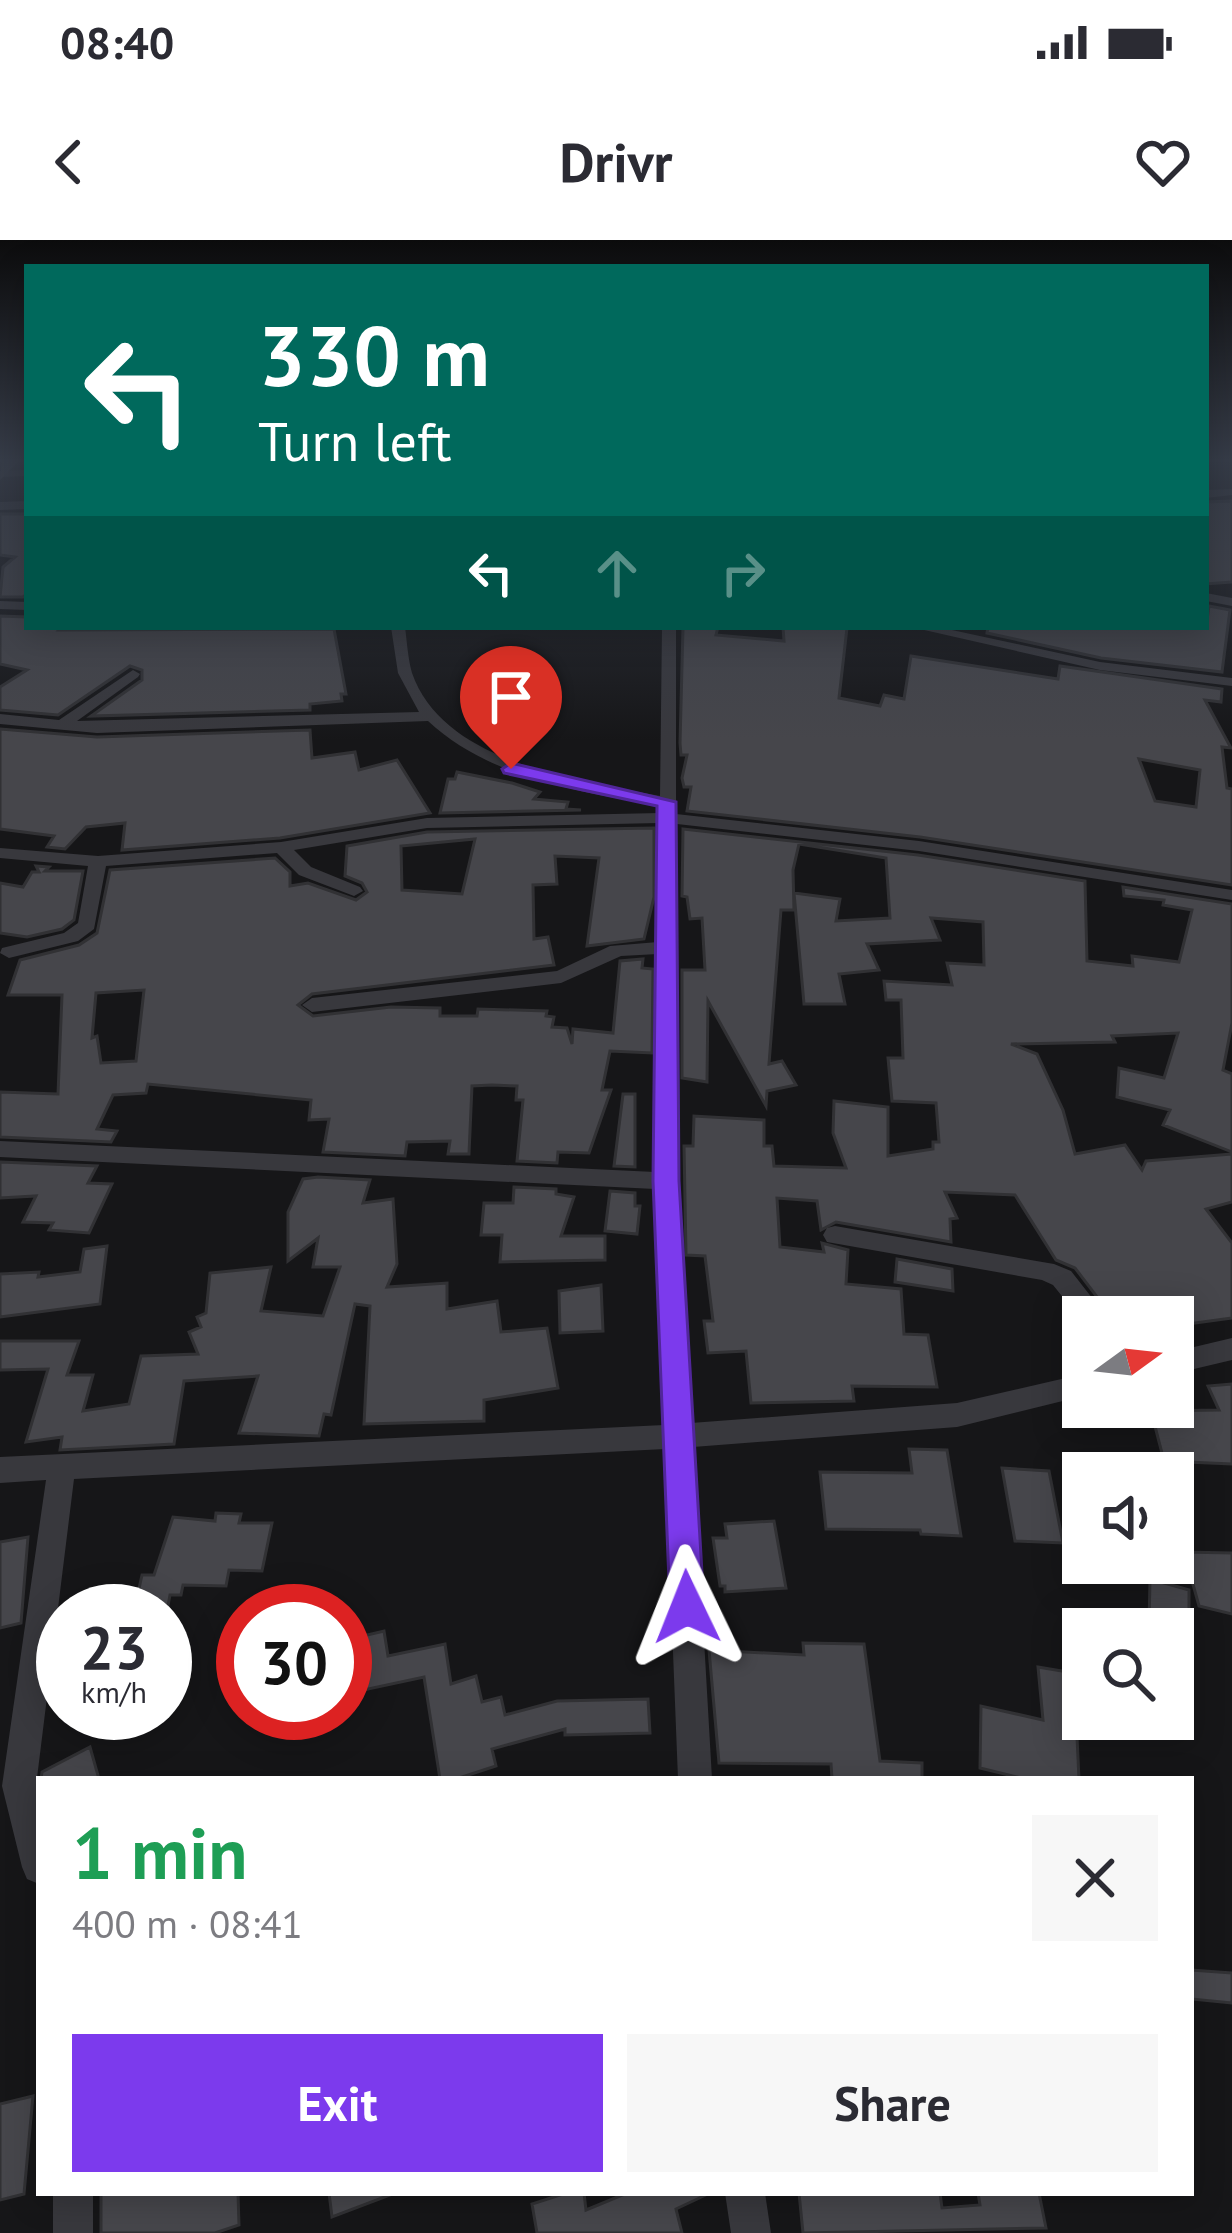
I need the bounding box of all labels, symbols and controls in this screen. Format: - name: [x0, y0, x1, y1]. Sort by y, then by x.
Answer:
- text: 08:40: [60, 13, 174, 71]
- text: Drivr: [559, 127, 673, 197]
- icon: back: [36, 129, 102, 195]
- icon: heart: [1130, 129, 1196, 195]
- text: 330 m: [258, 300, 490, 409]
- icon: left: [60, 312, 216, 468]
- text: Turn left: [258, 406, 452, 476]
- icon: left: [458, 540, 524, 606]
- icon: ahead: [584, 540, 650, 606]
- icon: right: [710, 540, 776, 606]
- pin: [460, 646, 562, 769]
- icon: arrive: [478, 664, 544, 730]
- north arrow: [1062, 1296, 1194, 1428]
- map controls: [1062, 1296, 1194, 1740]
- button: sound: [1062, 1452, 1194, 1584]
- position arrow: [624, 1544, 750, 1670]
- speed limit sign: 30: [216, 1584, 372, 1740]
- text: 23: [80, 1608, 148, 1686]
- button: search: [1062, 1608, 1194, 1740]
- text: km/h: [81, 1672, 147, 1711]
- text: 1 min: [72, 1806, 248, 1899]
- button: close: [1032, 1815, 1158, 1941]
- text: 400 m · 08:41: [72, 1898, 303, 1949]
- button: Exit: [72, 2034, 603, 2172]
- button: Share: [627, 2034, 1158, 2172]

